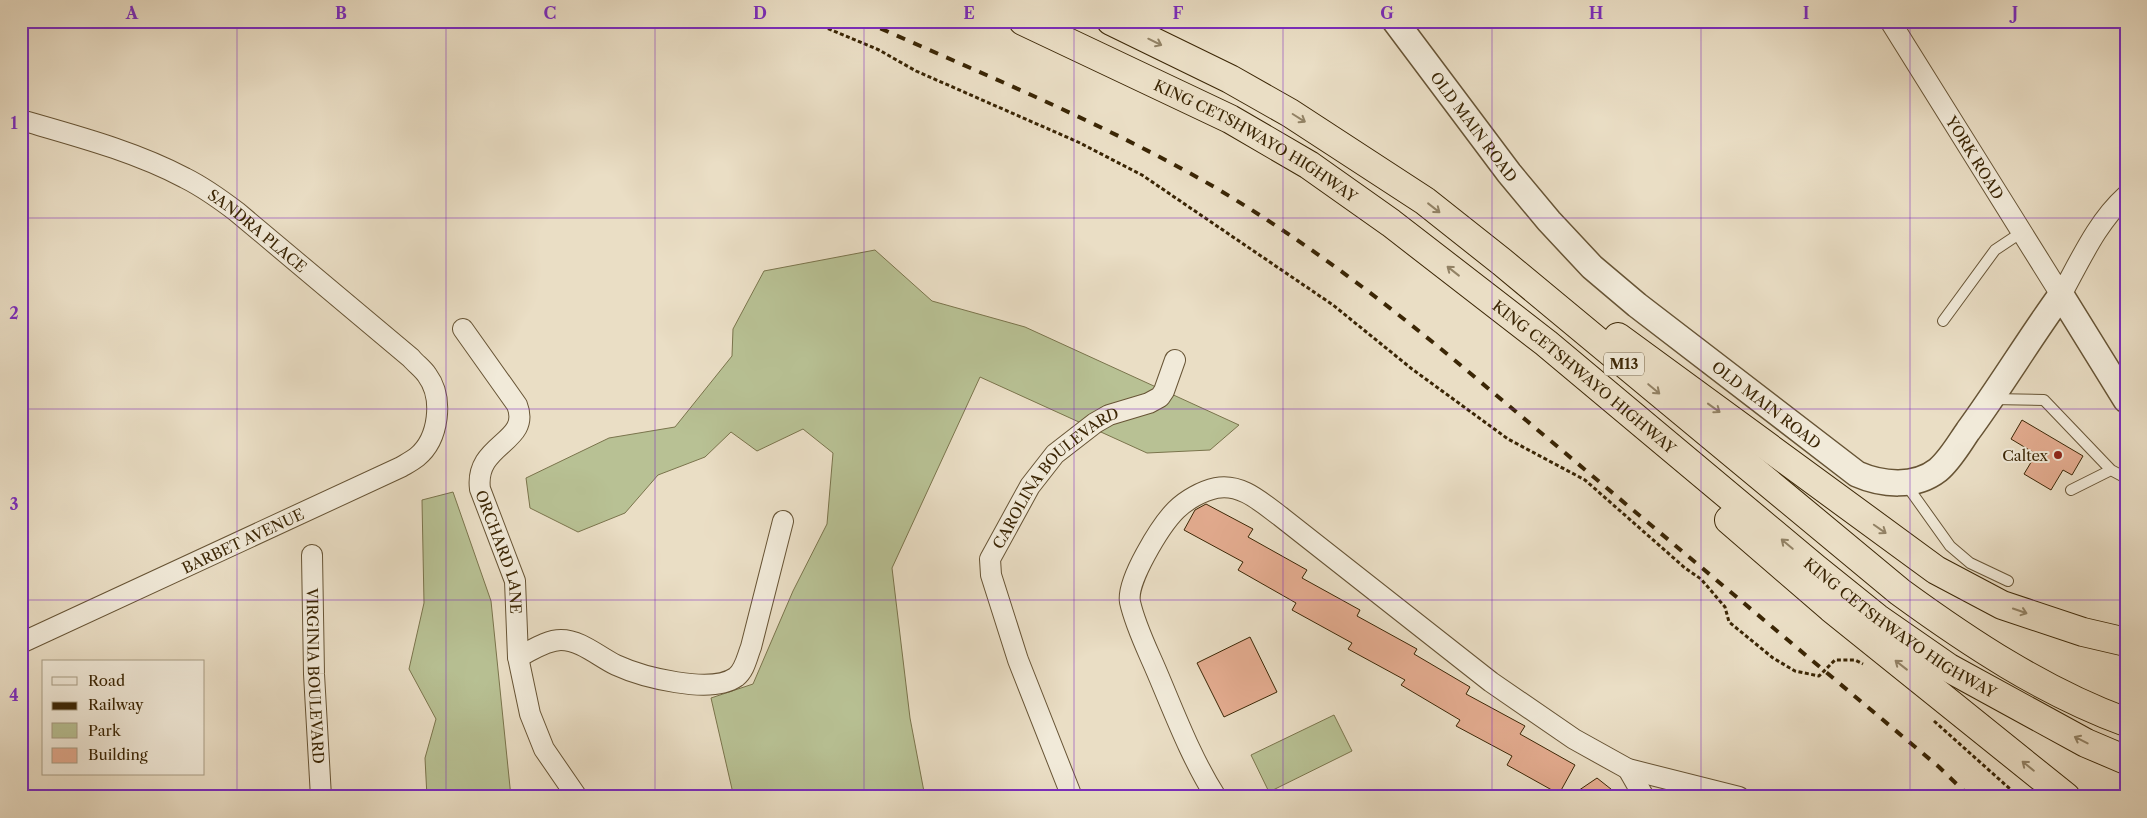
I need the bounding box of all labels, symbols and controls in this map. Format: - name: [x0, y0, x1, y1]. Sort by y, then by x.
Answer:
- text: A: [125, 3, 139, 23]
- text: B: [335, 3, 347, 23]
- text: C: [544, 3, 556, 23]
- text: D: [753, 3, 767, 23]
- text: E: [963, 3, 975, 23]
- text: F: [1173, 3, 1184, 23]
- text: G: [1380, 3, 1394, 23]
- text: H: [1589, 3, 1603, 23]
- text: I: [1803, 3, 1810, 23]
- text: J: [2009, 3, 2018, 23]
- one-way arrow: [1147, 38, 1162, 48]
- street label: OLD MAIN ROAD: [1427, 68, 1522, 186]
- street label: KING CETSHWAYO HIGHWAY: [1151, 75, 1362, 206]
- street label: YORK ROAD: [1942, 112, 2008, 203]
- text: 1: [10, 113, 18, 133]
- one-way arrow: [1291, 113, 1305, 123]
- street label: SANDRA PLACE: [204, 185, 311, 276]
- one-way arrow: [1427, 203, 1440, 214]
- one-way arrow: [1447, 266, 1460, 277]
- street label: KING CETSHWAYO HIGHWAY: [1489, 296, 1680, 458]
- text: 2: [9, 303, 19, 323]
- road number: M13: [1604, 352, 1644, 376]
- street label: OLD MAIN ROAD: [1708, 357, 1825, 453]
- one-way arrow: [1647, 383, 1660, 395]
- street label: CAROLINA BOULEVARD: [988, 403, 1121, 552]
- one-way arrow: [1707, 403, 1721, 413]
- place label: Caltex: [2002, 446, 2048, 465]
- marker: Caltex: [2052, 449, 2064, 461]
- street label: ORCHARD LANE: [472, 487, 526, 614]
- text: 3: [9, 494, 19, 514]
- street label: BARBET AVENUE: [179, 504, 307, 578]
- one-way arrow: [1873, 524, 1887, 534]
- one-way arrow: [1780, 539, 1793, 550]
- street label: KING CETSHWAYO HIGHWAY: [1800, 553, 2000, 702]
- street label: VIRGINIA BOULEVARD: [303, 587, 329, 764]
- one-way arrow: [2011, 607, 2027, 616]
- one-way arrow: [1895, 659, 1908, 670]
- legend: [42, 660, 205, 776]
- text: Road: [88, 671, 125, 690]
- text: 4: [9, 685, 19, 705]
- text: Railway: [88, 695, 144, 714]
- text: Park: [88, 721, 122, 740]
- one-way arrow: [2074, 735, 2089, 744]
- text: Building: [88, 745, 148, 764]
- one-way arrow: [2021, 761, 2035, 771]

